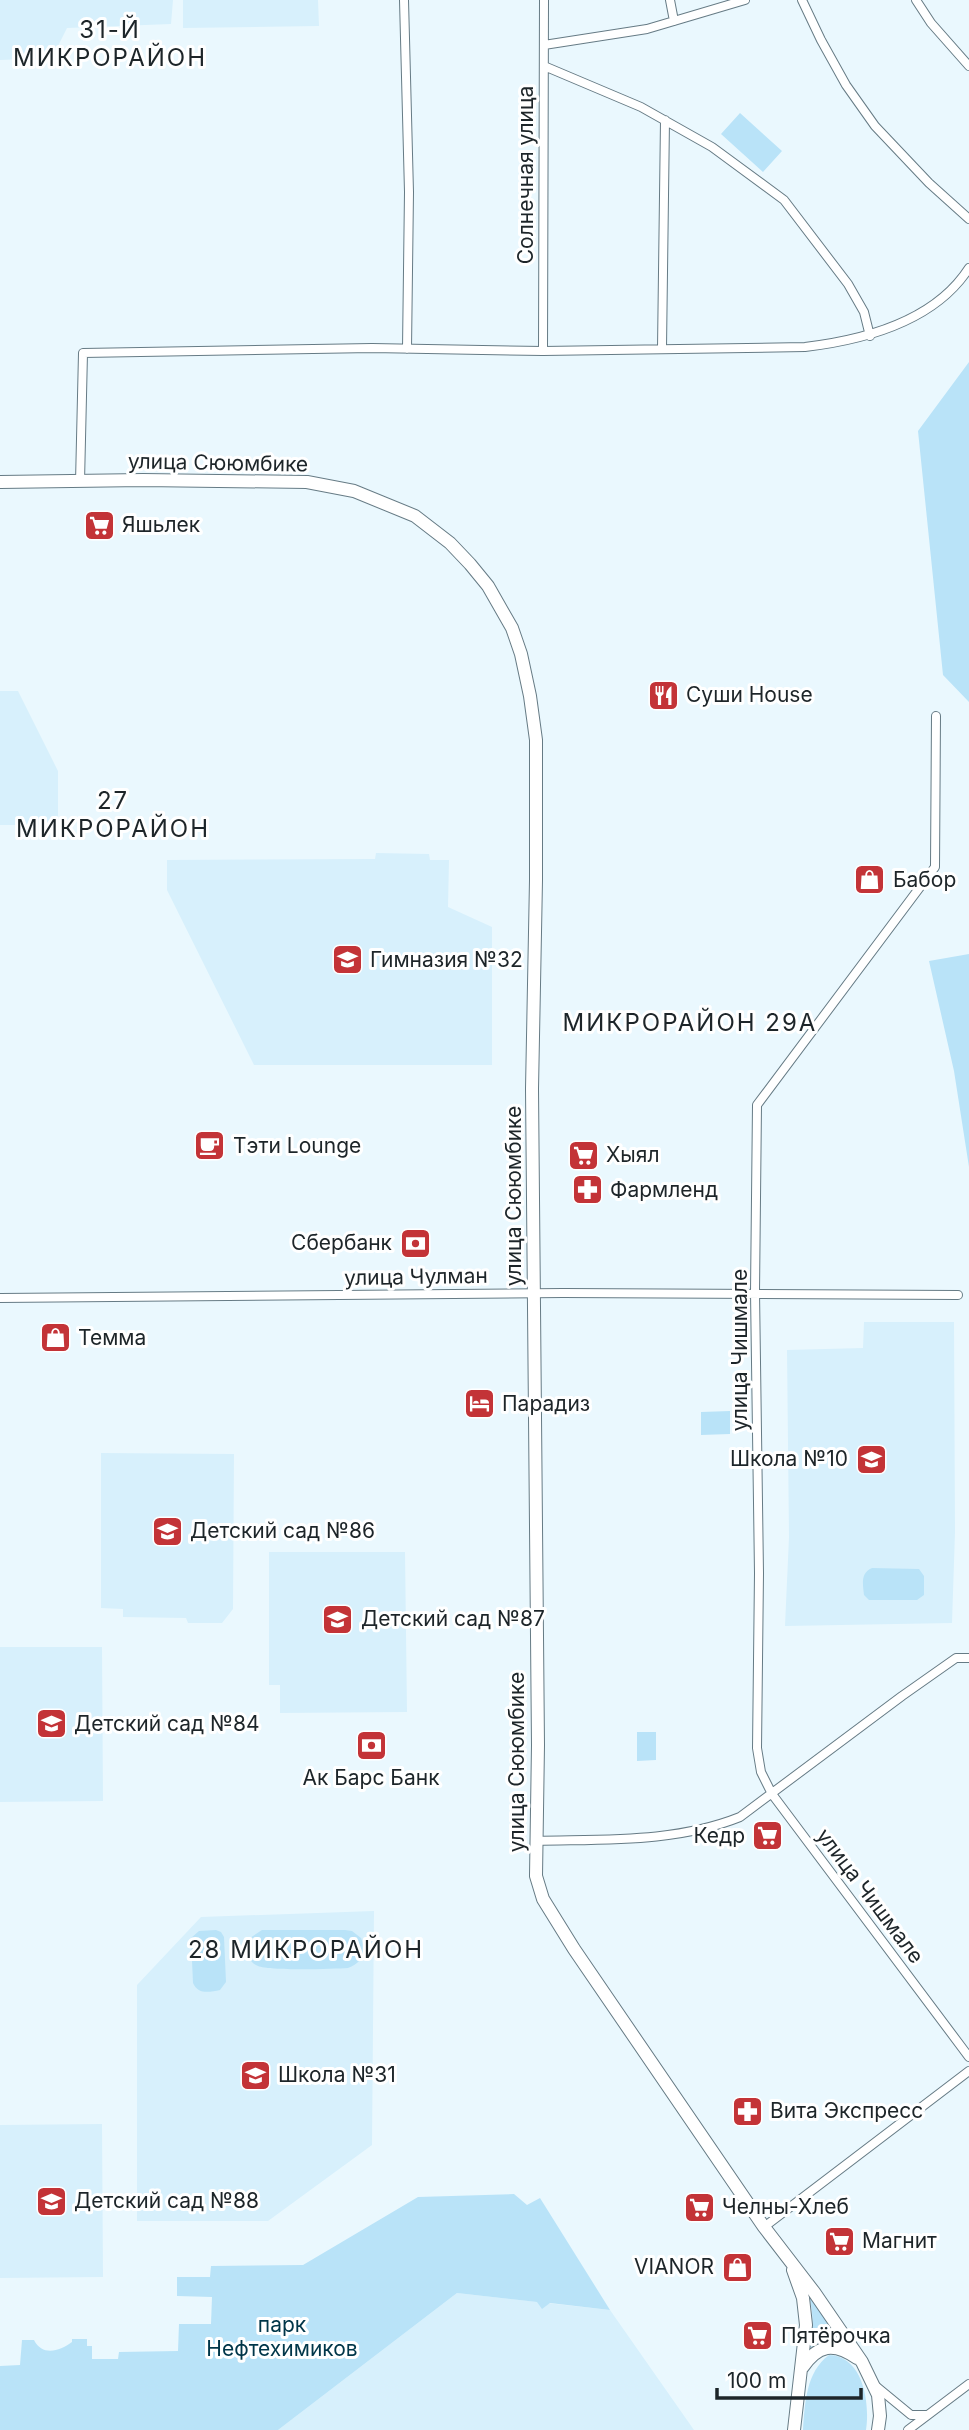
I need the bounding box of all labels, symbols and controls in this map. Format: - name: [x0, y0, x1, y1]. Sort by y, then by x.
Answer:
- district label: 31-Й МИКРОРАЙОН: [13, 14, 207, 72]
- street label: Солнечная улица: [513, 86, 538, 264]
- street label: улица Сююмбике: [128, 448, 308, 477]
- supermarket icon: Яшьлек: [82, 508, 116, 542]
- place label: Яшьлек: [122, 512, 201, 537]
- restaurant icon: Суши House: [646, 678, 680, 712]
- place label: Суши House: [686, 682, 813, 707]
- district label: 27 МИКРОРАЙОН: [16, 786, 210, 843]
- shop icon: Бабор: [853, 863, 887, 897]
- place label: Бабор: [893, 867, 956, 892]
- school or university icon: Гимназия №32: [330, 943, 364, 977]
- place label: Гимназия №32: [370, 947, 523, 972]
- district label: МИКРОРАЙОН 29А: [563, 1007, 817, 1037]
- street label: улица Сююмбике: [501, 1106, 526, 1286]
- cafe icon: Тэти Lounge: [193, 1129, 227, 1163]
- place label: Тэти Lounge: [233, 1133, 361, 1158]
- supermarket icon: Хыял: [566, 1138, 600, 1172]
- place label: Хыял: [606, 1142, 660, 1167]
- pharmacy icon: Фармленд: [570, 1173, 604, 1207]
- place label: Фармленд: [610, 1177, 718, 1202]
- bank icon: Сбербанк: [398, 1226, 432, 1260]
- place label: Сбербанк: [291, 1230, 393, 1255]
- street label: улица Чулман: [344, 1263, 488, 1290]
- street label: улица Чишмале: [727, 1269, 752, 1431]
- shop icon: Темма: [38, 1321, 72, 1355]
- place label: Темма: [78, 1325, 146, 1350]
- hotel icon: Парадиз: [462, 1387, 496, 1421]
- place label: Парадиз: [502, 1391, 590, 1416]
- school or university icon: Школа №10: [854, 1442, 888, 1476]
- place label: Школа №10: [730, 1446, 848, 1471]
- school or university icon: Детский сад №86: [150, 1514, 184, 1548]
- place label: Детский сад №86: [190, 1518, 375, 1543]
- school or university icon: Детский сад №87: [321, 1602, 355, 1636]
- place label: Детский сад №87: [361, 1606, 545, 1631]
- street label: улица Сююмбике: [504, 1672, 529, 1852]
- school or university icon: Детский сад №84: [34, 1707, 68, 1741]
- place label: Детский сад №84: [74, 1711, 260, 1736]
- bank icon: Ак Барс Банк: [354, 1729, 388, 1763]
- place label: Ак Барс Банк: [302, 1765, 440, 1790]
- supermarket icon: Кедр: [751, 1819, 785, 1853]
- place label: Кедр: [693, 1823, 745, 1848]
- street label: улица Чишмале: [812, 1823, 929, 1968]
- district label: 28 МИКРОРАЙОН: [188, 1934, 424, 1964]
- school or university icon: Школа №31: [238, 2058, 272, 2092]
- place label: Школа №31: [278, 2062, 396, 2087]
- pharmacy icon: Вита Экспресс: [730, 2094, 764, 2128]
- place label: Вита Экспресс: [770, 2098, 923, 2123]
- school or university icon: Детский сад №88: [34, 2184, 68, 2218]
- place label: Детский сад №88: [74, 2188, 259, 2213]
- supermarket icon: Челны-Хлеб: [682, 2190, 716, 2224]
- place label: Челны-Хлеб: [722, 2194, 849, 2219]
- supermarket icon: Магнит: [822, 2224, 856, 2258]
- place label: Магнит: [862, 2228, 937, 2253]
- shop icon: VIANOR: [720, 2250, 754, 2284]
- place label: VIANOR: [634, 2254, 714, 2279]
- park label: парк Нефтехимиков: [206, 2312, 358, 2361]
- supermarket icon: Пятёрочка: [741, 2319, 775, 2353]
- place label: Пятёрочка: [781, 2323, 891, 2348]
- scale bar: [717, 2356, 860, 2400]
- text: 100 m: [727, 2368, 786, 2393]

